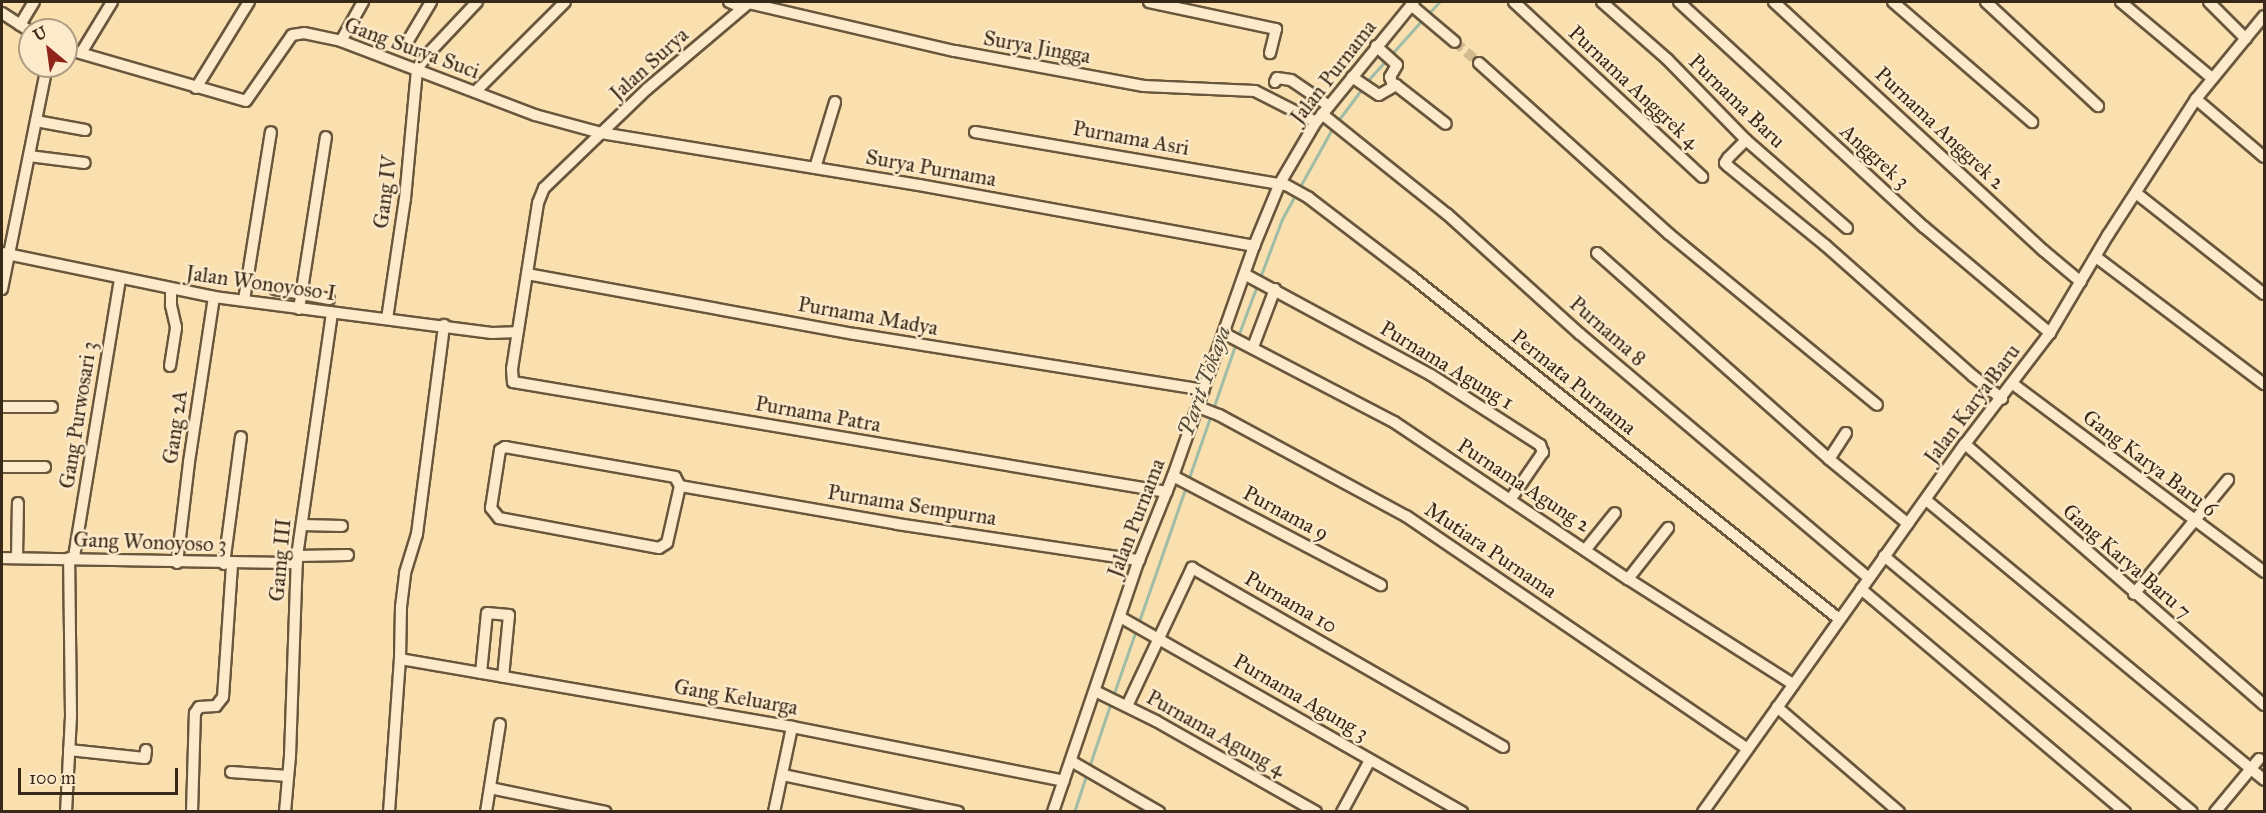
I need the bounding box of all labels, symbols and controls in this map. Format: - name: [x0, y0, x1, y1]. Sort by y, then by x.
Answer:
- street label: Gang Surya Suci: [341, 12, 483, 84]
- street label: Jalan Purnama: [1285, 15, 1381, 129]
- north arrow: [18, 18, 78, 78]
- street label: Purnama Anggrek 4: [1563, 20, 1705, 154]
- text: U: [30, 22, 50, 45]
- street label: Jalan Surya: [605, 22, 693, 106]
- street label: Surya Jingga: [981, 25, 1093, 69]
- street label: Purnama Baru: [1684, 49, 1790, 153]
- street label: Purnama Anggrek 2: [1870, 61, 2010, 195]
- street label: Purnama Asri: [1071, 115, 1191, 161]
- street label: Anggrek 3: [1835, 118, 1915, 194]
- street label: Surya Purnama: [864, 144, 998, 192]
- street label: Gang IV: [368, 154, 402, 230]
- street label: Jalan Wonoyoso I: [184, 260, 338, 306]
- street label: Purnama Madya: [796, 291, 940, 341]
- street label: Purnama 8: [1564, 291, 1652, 371]
- street label: Purnama Agung 1: [1376, 315, 1518, 415]
- water label: Parit Tokaya: [1172, 322, 1236, 440]
- street label: Permata Purnama: [1507, 324, 1641, 440]
- street label: Jalan Karya Baru: [1919, 339, 2025, 469]
- street label: Gang Purwosari 3: [54, 340, 102, 490]
- street label: Gang 2A: [157, 388, 193, 466]
- street label: Purnama Patra: [753, 391, 883, 437]
- street label: Gang Karya Baru 6: [2078, 404, 2222, 522]
- street label: Purnama Agung 2: [1453, 433, 1595, 537]
- street label: Jalan Purnama: [1102, 455, 1170, 581]
- street label: Purnama Sempurna: [826, 479, 998, 531]
- street label: Purnama 9: [1239, 480, 1333, 546]
- street label: Mutiara Purnama: [1420, 497, 1562, 603]
- street label: Gang Karya Baru 7: [2057, 498, 2197, 624]
- street label: Gamg III: [264, 517, 296, 603]
- street label: Gang Wonoyoso 3: [73, 527, 227, 557]
- street label: Purnama 10: [1240, 565, 1342, 639]
- street label: Purnama Agung 3: [1229, 648, 1373, 746]
- street label: Gang Keluarga: [672, 674, 800, 720]
- street label: Purnama Agung 4: [1142, 684, 1290, 782]
- scale bar: [21, 756, 182, 794]
- text: 100 m: [29, 767, 76, 789]

